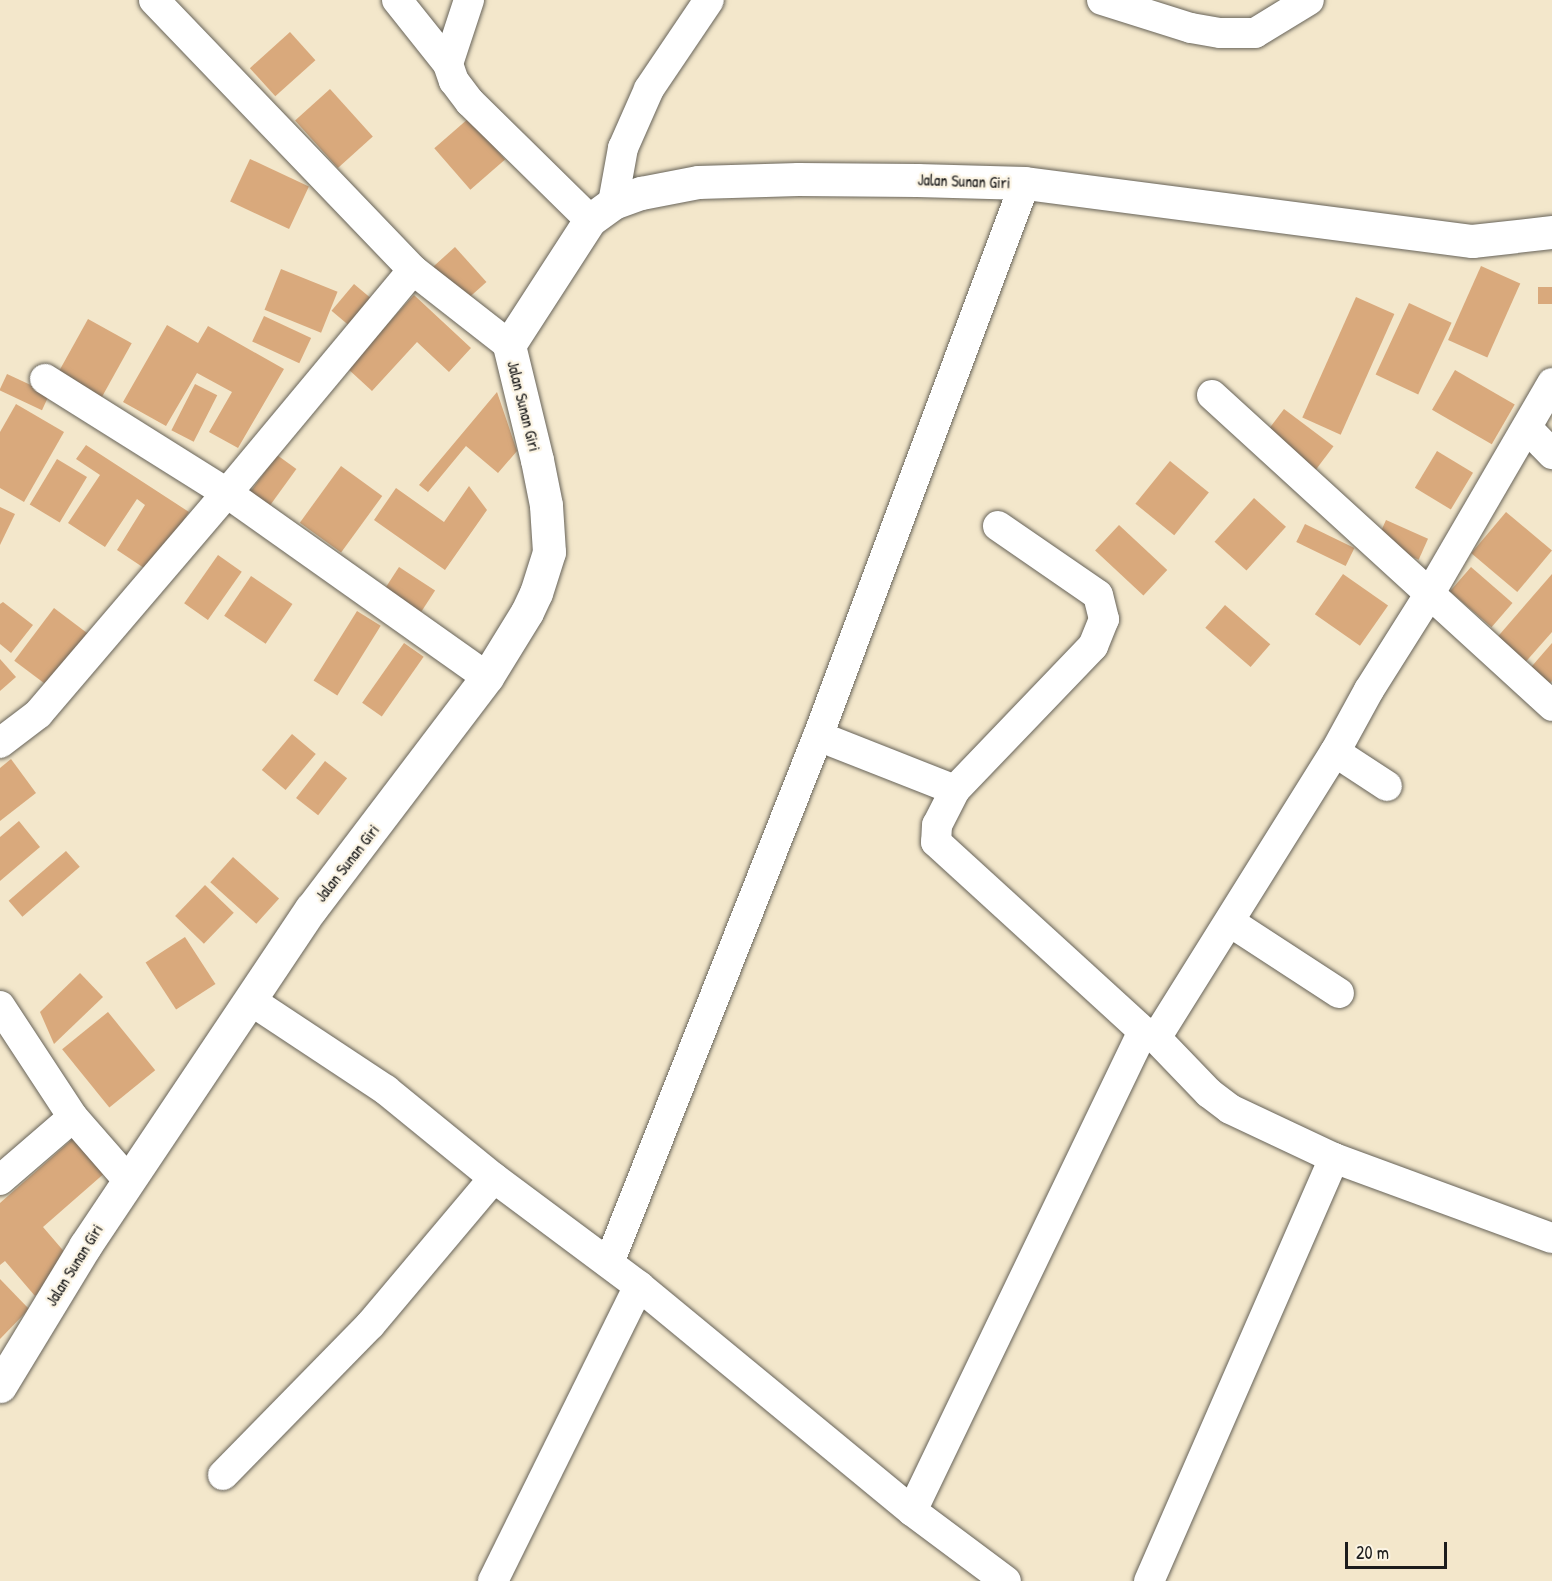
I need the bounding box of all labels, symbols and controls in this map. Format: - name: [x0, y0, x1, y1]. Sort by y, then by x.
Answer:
- street label: Jalan Sunan Giri: [917, 170, 1011, 192]
- street label: Jalan Sunan Giri: [503, 359, 545, 453]
- street label: Jalan Sunan Giri: [311, 821, 383, 905]
- street label: Jalan Sunan Giri: [41, 1221, 107, 1309]
- scale bar: [1348, 1530, 1450, 1568]
- text: 20 m: [1356, 1540, 1389, 1565]

